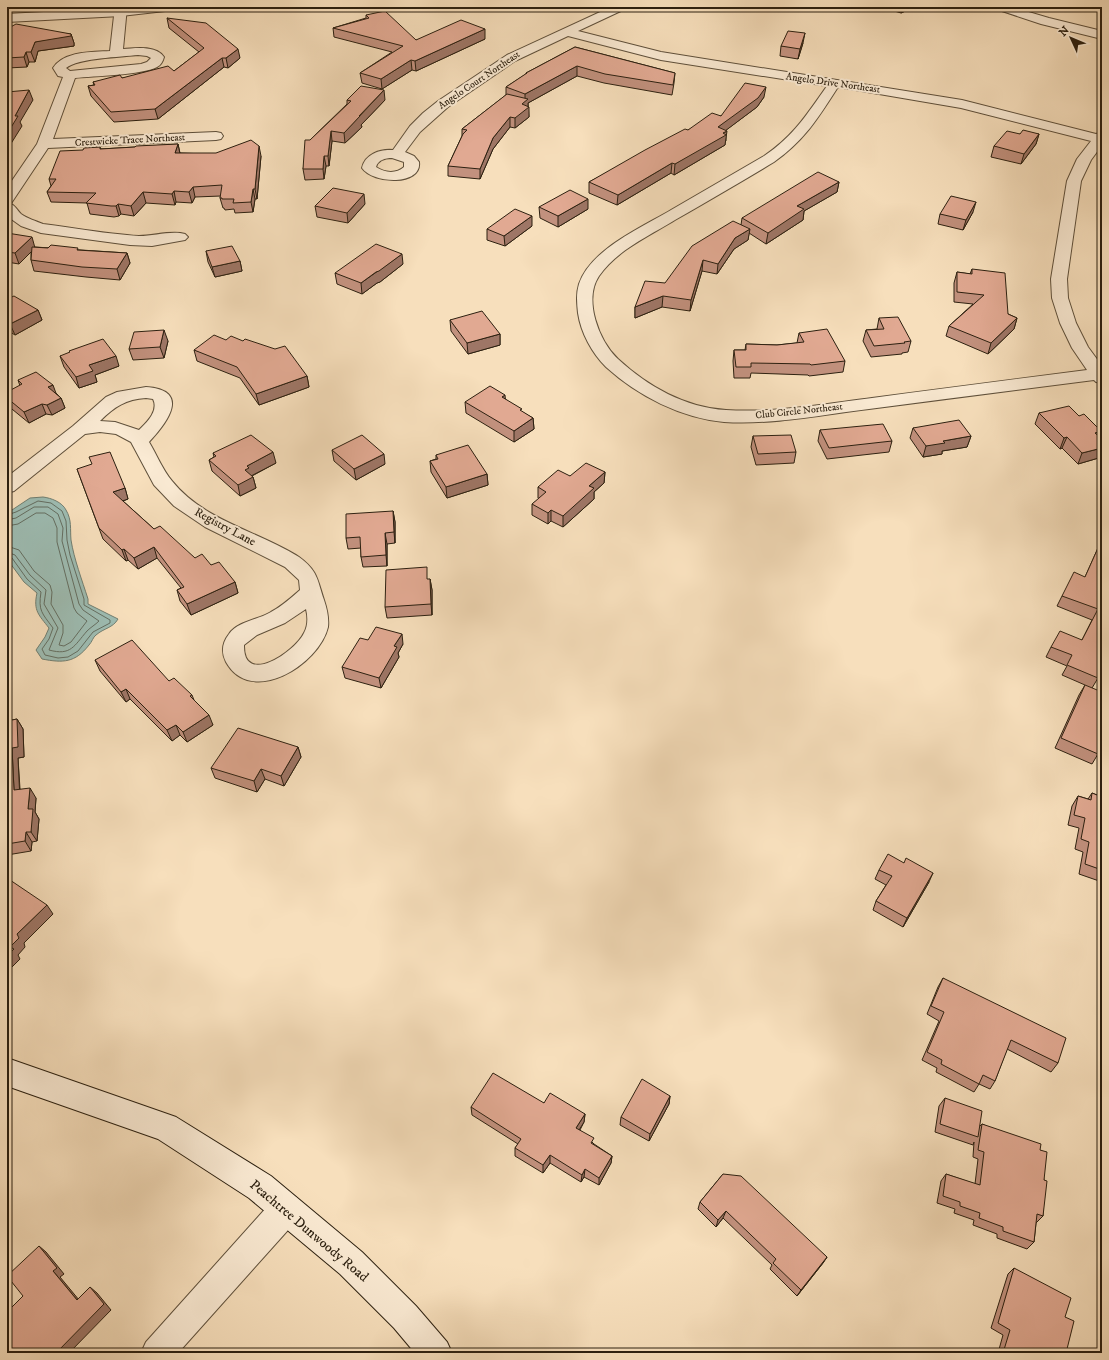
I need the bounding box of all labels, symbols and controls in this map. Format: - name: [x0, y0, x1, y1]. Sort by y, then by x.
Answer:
- north arrow: [1051, 18, 1091, 58]
- text: N: [1056, 24, 1073, 40]
- street label: Angelo Court Northeast: [436, 48, 522, 112]
- street label: Angelo Drive Northeast: [785, 70, 881, 96]
- street label: Crestwicke Trace Northeast: [75, 131, 185, 149]
- street label: Club Circle Northeast: [755, 400, 843, 422]
- street label: Registry Lane: [192, 505, 258, 549]
- street label: Peachtree Dunwoody Road: [246, 1176, 372, 1286]

